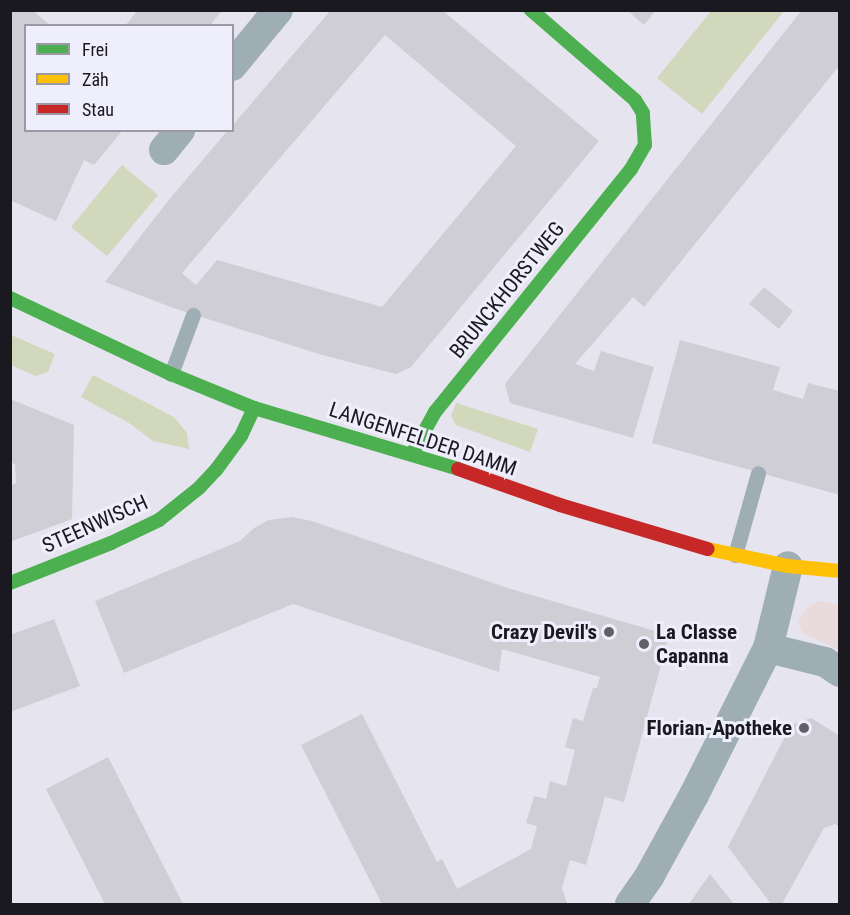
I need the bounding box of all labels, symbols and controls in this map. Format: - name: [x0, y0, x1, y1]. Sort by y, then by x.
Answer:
- legend: [24, 24, 234, 132]
- text: Frei: [82, 39, 108, 60]
- text: Zäh: [82, 69, 109, 90]
- text: Stau: [82, 99, 114, 120]
- street label: BRUNCKHORSTWEG: [444, 217, 570, 363]
- street label: LANGENFELDER DAMM: [326, 397, 520, 481]
- street label: STEENWISCH: [38, 490, 152, 558]
- place label: Crazy Devil's: [491, 619, 597, 645]
- place label: La Classe Capanna: [656, 619, 737, 669]
- marker: Crazy Devil's: [602, 625, 616, 639]
- marker: La Classe Capanna: [637, 637, 651, 651]
- place label: Florian-Apotheke: [647, 715, 792, 741]
- marker: Florian-Apotheke: [797, 721, 811, 735]

